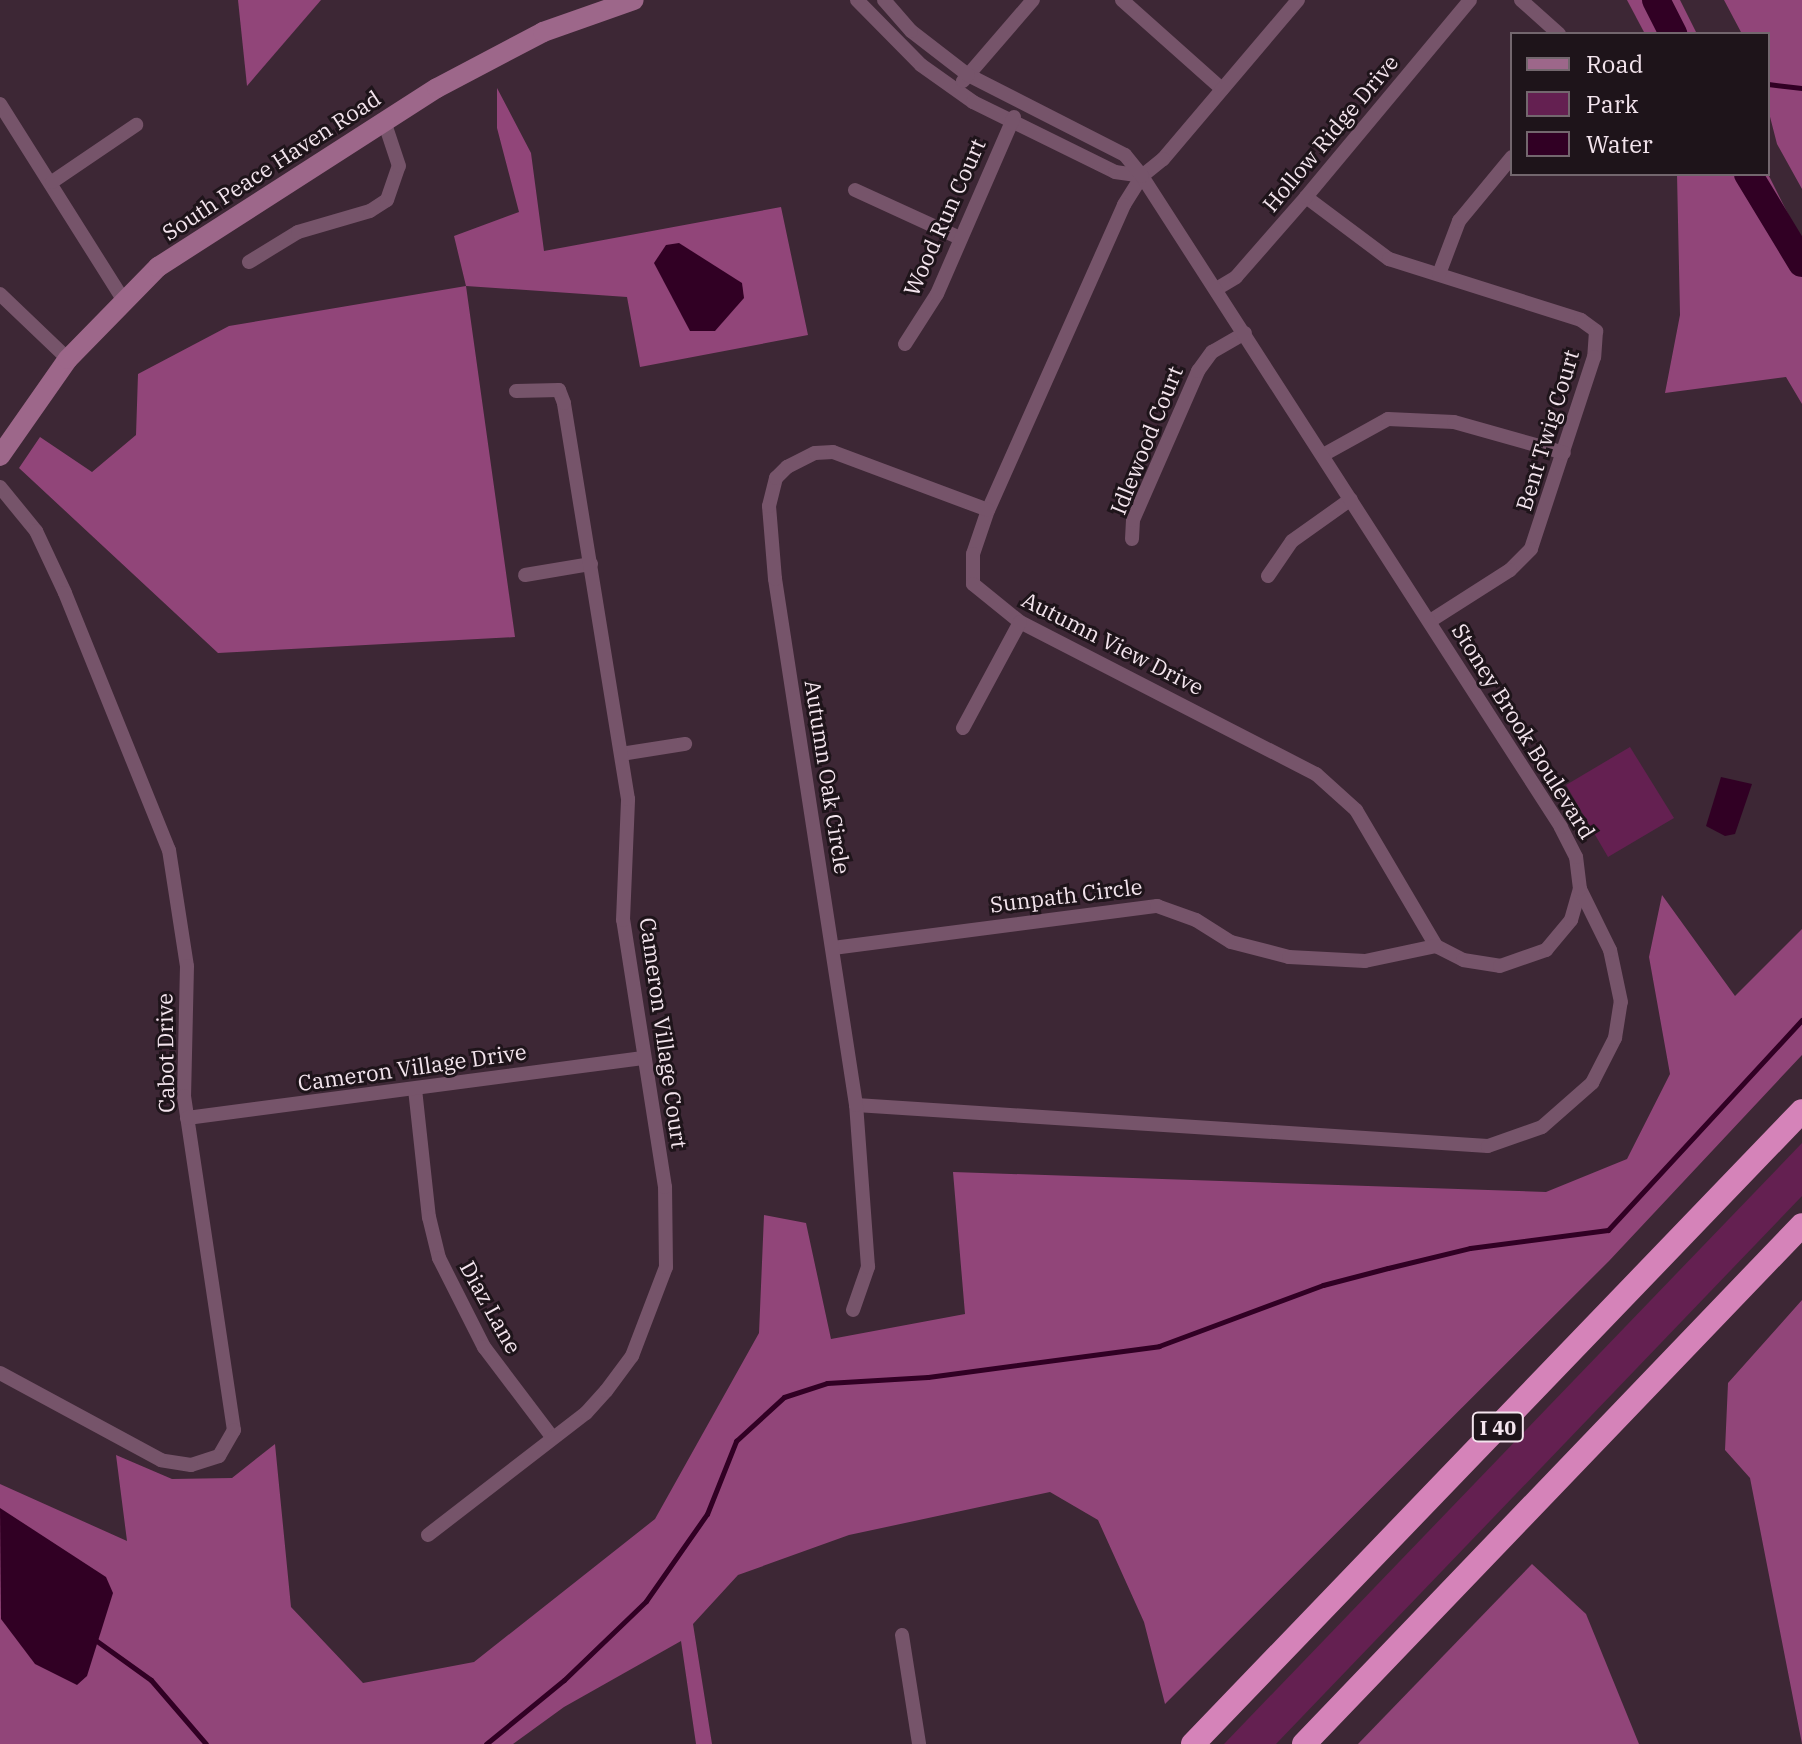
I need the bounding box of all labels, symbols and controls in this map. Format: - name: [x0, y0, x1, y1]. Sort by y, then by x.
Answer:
- legend: [1510, 32, 1770, 176]
- text: Road: [1586, 48, 1643, 80]
- street label: Hollow Ridge Drive: [1257, 49, 1403, 217]
- street label: South Peace Haven Road: [157, 85, 385, 245]
- text: Park: [1586, 88, 1638, 120]
- text: Water: [1586, 128, 1653, 160]
- street label: Wood Run Court: [898, 134, 990, 300]
- street label: Bent Twig Court: [1510, 346, 1584, 514]
- street label: Idlewood Court: [1104, 362, 1188, 518]
- street label: Autumn View Drive: [1018, 586, 1208, 700]
- street label: Stoney Brook Boulevard: [1447, 618, 1601, 844]
- street label: Autumn Oak Circle: [800, 678, 856, 876]
- street label: Sunpath Circle: [988, 873, 1144, 917]
- street label: Cameron Village Court: [635, 916, 693, 1150]
- street label: Cabot Drive: [151, 993, 179, 1113]
- street label: Cameron Village Drive: [296, 1038, 528, 1096]
- street label: Diaz Lane: [455, 1256, 527, 1358]
- road number: I 40: [1470, 1411, 1526, 1443]

